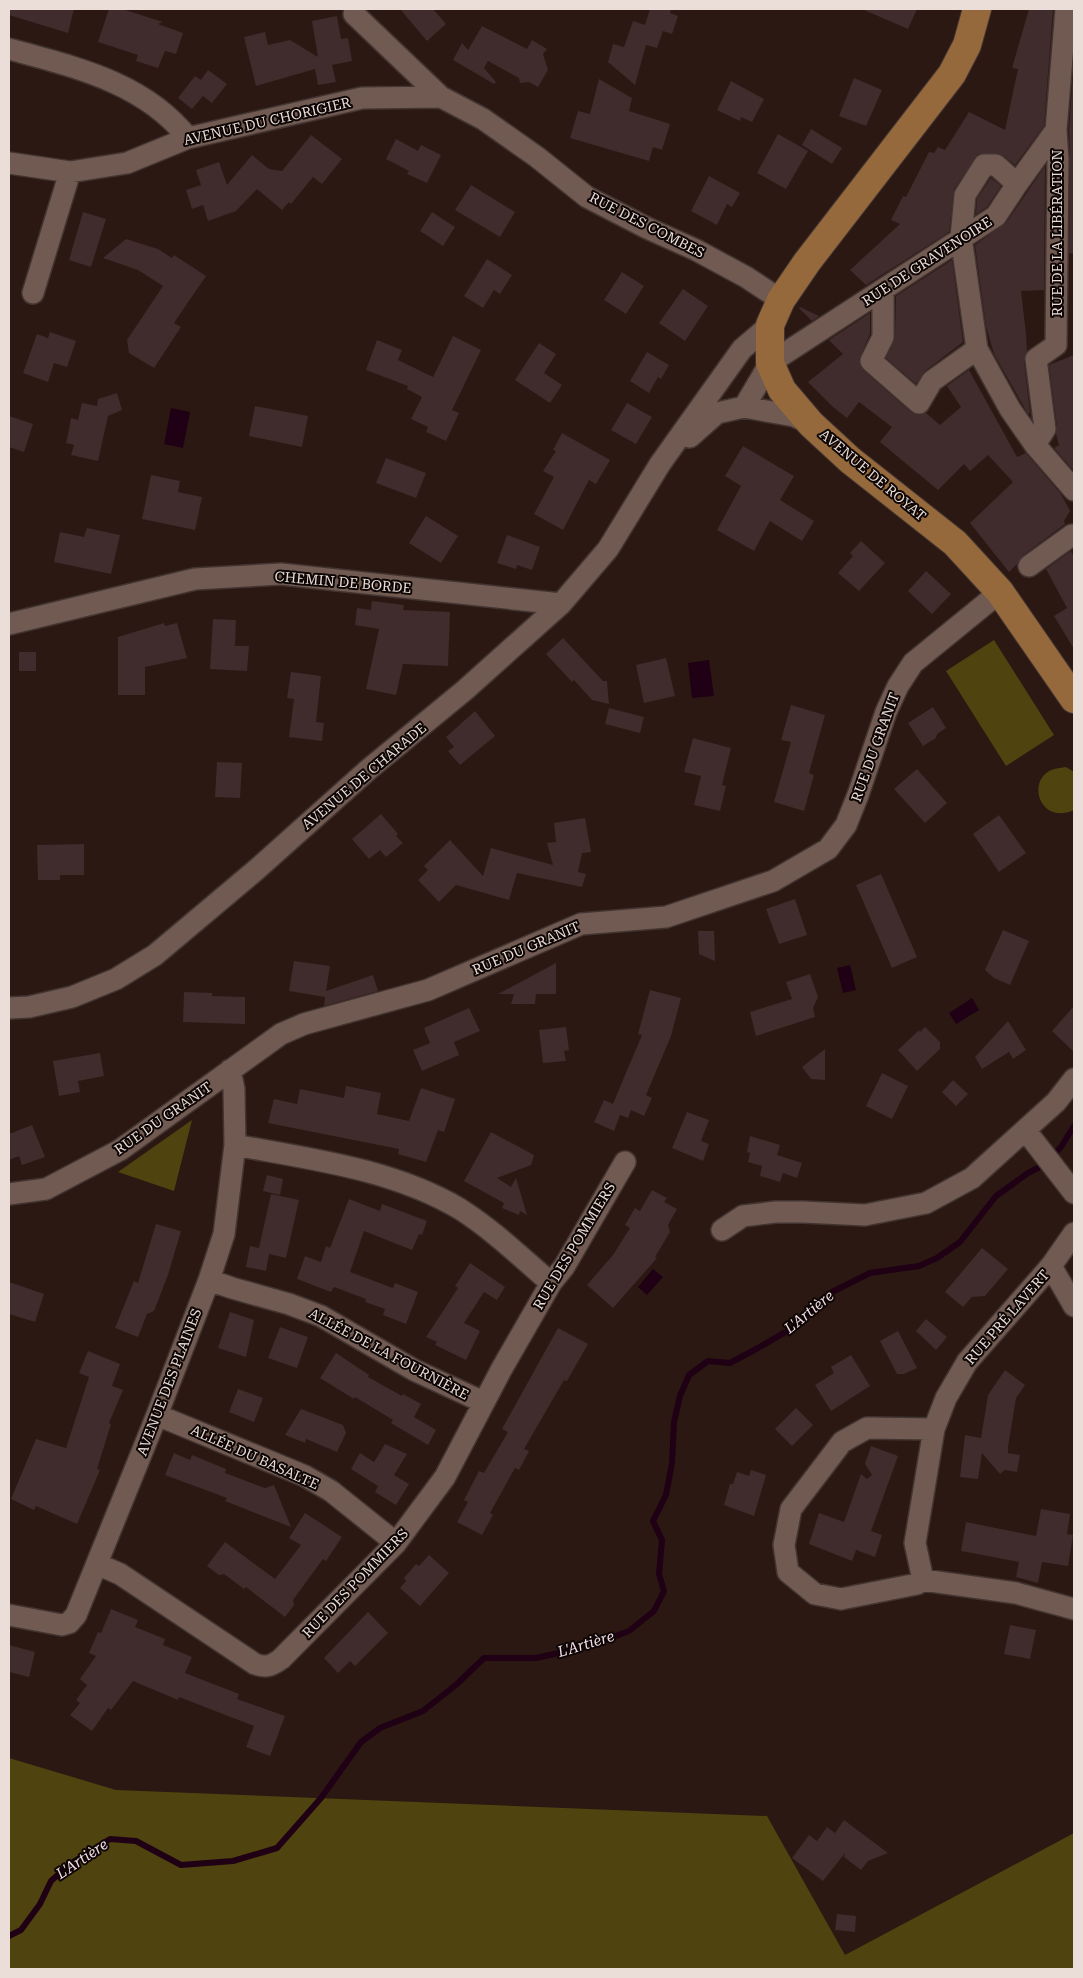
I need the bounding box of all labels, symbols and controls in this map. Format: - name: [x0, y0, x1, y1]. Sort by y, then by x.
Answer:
- street label: AVENUE DU CHORIGIER: [182, 94, 352, 148]
- street label: RUE DE LA LIBÉRATION: [1049, 149, 1065, 317]
- street label: RUE DES COMBES: [587, 189, 707, 261]
- street label: RUE DE GRAVENOIRE: [859, 213, 995, 309]
- street label: AVENUE DE ROYAT: [817, 426, 929, 524]
- street label: CHEMIN DE BORDE: [274, 568, 412, 596]
- street label: RUE DU GRANIT: [848, 690, 902, 804]
- street label: AVENUE DE CHARADE: [299, 719, 429, 833]
- street label: RUE DU GRANIT: [470, 918, 582, 978]
- street label: RUE DU GRANIT: [111, 1078, 215, 1158]
- street label: RUE DES POMMIERS: [530, 1179, 618, 1312]
- street label: RUE PRÉ LAVERT: [962, 1267, 1052, 1367]
- water label: L'Artière: [780, 1286, 838, 1338]
- street label: ALLÉE DE LA FOURNIÈRE: [306, 1305, 472, 1403]
- street label: AVENUE DES PLAINES: [133, 1306, 205, 1458]
- street label: ALLÉE DU BASALTE: [189, 1422, 321, 1492]
- street label: RUE DES POMMIERS: [299, 1525, 411, 1641]
- water label: L'Artière: [555, 1627, 617, 1661]
- water label: L'Artière: [52, 1835, 112, 1883]

